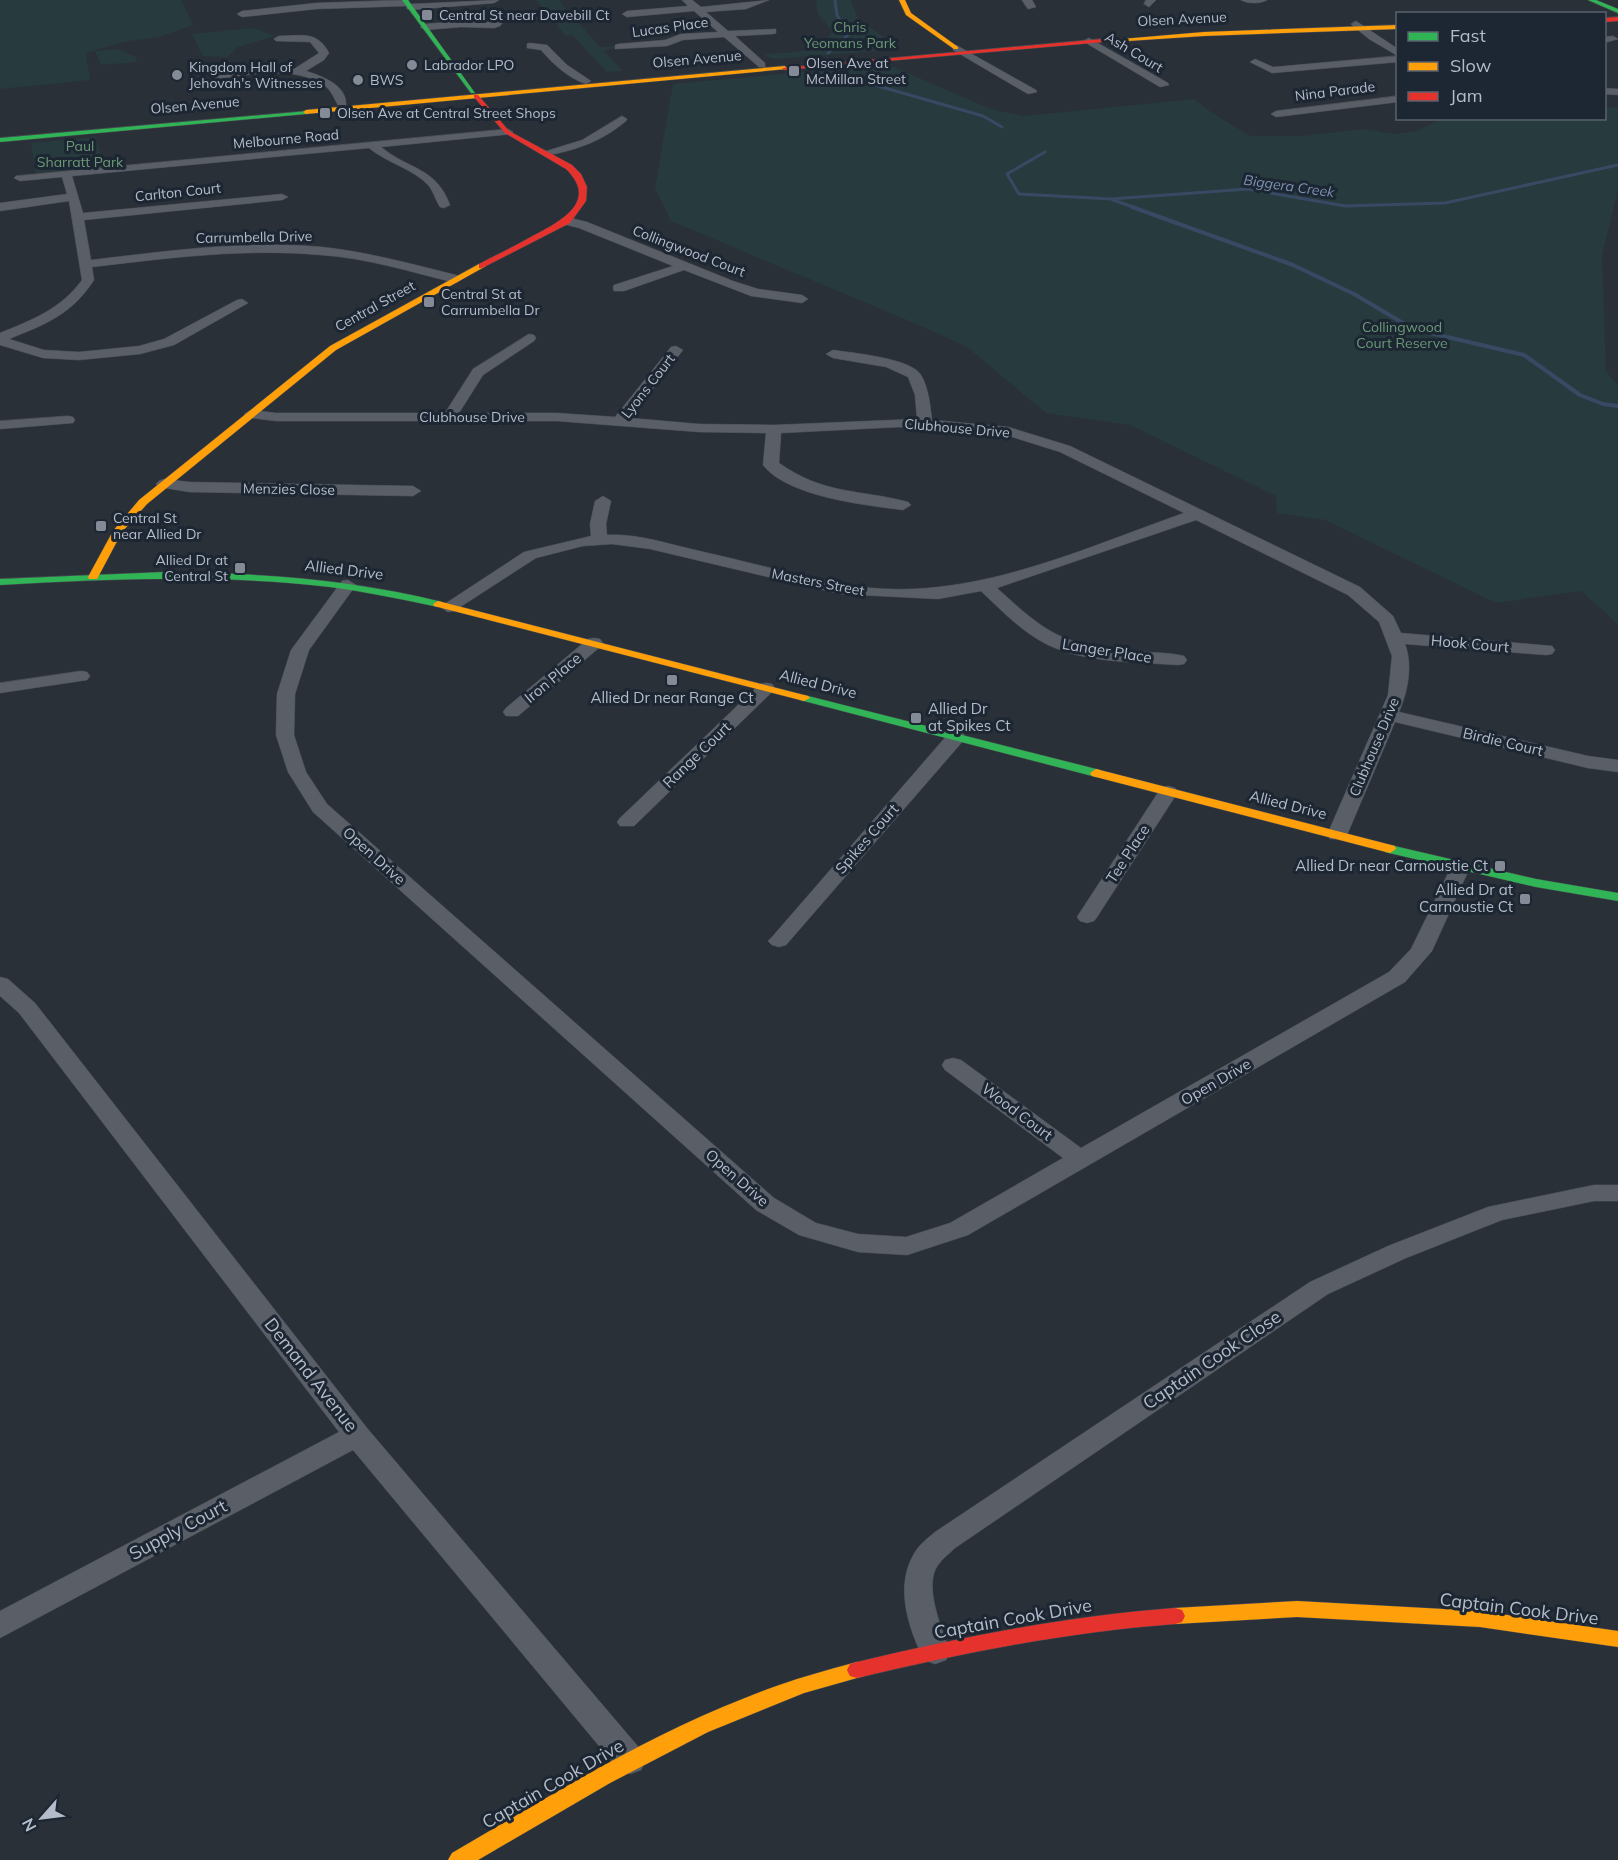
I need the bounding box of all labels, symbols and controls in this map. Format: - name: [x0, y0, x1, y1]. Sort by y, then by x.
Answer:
- place label: Central St near Davebill Ct: [439, 6, 610, 24]
- marker: Central St near Davebill Ct: [420, 8, 434, 22]
- street label: Olsen Avenue: [1137, 8, 1227, 30]
- legend: [1396, 12, 1606, 120]
- street label: Lucas Place: [631, 13, 709, 41]
- park label: Chris Yeomans Park: [803, 18, 897, 52]
- text: Fast: [1450, 24, 1486, 47]
- street label: Ash Court: [1102, 28, 1166, 76]
- street label: Olsen Avenue: [652, 46, 742, 72]
- place label: Olsen Ave at McMillan Street: [806, 54, 906, 88]
- text: Slow: [1450, 54, 1492, 77]
- place label: Labrador LPO: [424, 56, 514, 74]
- place label: Kingdom Hall of Jehovah's Witnesses: [189, 58, 323, 92]
- marker: Labrador LPO: [405, 58, 419, 72]
- marker: Olsen Ave at McMillan Street: [787, 64, 801, 78]
- marker: Kingdom Hall of Jehovah's Witnesses: [170, 68, 184, 82]
- place label: BWS: [370, 71, 404, 89]
- marker: BWS: [351, 73, 365, 87]
- street label: Nina Parade: [1294, 77, 1376, 105]
- text: Jam: [1450, 84, 1483, 107]
- street label: Olsen Avenue: [150, 92, 240, 118]
- place label: Olsen Ave at Central Street Shops: [337, 104, 556, 122]
- marker: Olsen Ave at Central Street Shops: [318, 106, 332, 120]
- street label: Melbourne Road: [232, 125, 340, 153]
- park label: Paul Sharratt Park: [37, 137, 124, 171]
- water label: Biggera Creek: [1242, 171, 1336, 201]
- street label: Carlton Court: [134, 179, 222, 205]
- street label: Collingwood Court: [630, 221, 748, 281]
- street label: Carrumbella Drive: [195, 227, 313, 247]
- street label: Central Street: [332, 277, 418, 335]
- place label: Central St at Carrumbella Dr: [441, 285, 540, 319]
- marker: Central St at Carrumbella Dr: [422, 295, 436, 309]
- park label: Collingwood Court Reserve: [1356, 318, 1448, 352]
- street label: Lyons Court: [617, 350, 679, 422]
- street label: Clubhouse Drive: [419, 408, 525, 426]
- street label: Clubhouse Drive: [904, 414, 1010, 442]
- street label: Menzies Close: [243, 479, 335, 499]
- place label: Central St near Allied Dr: [113, 509, 202, 543]
- marker: Central St near Allied Dr: [94, 519, 108, 533]
- place label: Allied Dr at Central St: [156, 551, 228, 585]
- street label: Allied Drive: [304, 555, 384, 584]
- marker: Allied Dr at Central St: [233, 561, 247, 575]
- street label: Masters Street: [770, 564, 866, 600]
- street label: Hook Court: [1430, 631, 1510, 656]
- street label: Langer Place: [1061, 634, 1153, 667]
- street label: Iron Place: [520, 648, 585, 707]
- street label: Allied Drive: [777, 665, 859, 702]
- marker: Allied Dr near Range Ct: [665, 673, 679, 687]
- place label: Allied Dr near Range Ct: [590, 688, 754, 707]
- street label: Clubhouse Drive: [1345, 695, 1403, 799]
- place label: Allied Dr at Spikes Ct: [928, 699, 1010, 735]
- marker: Allied Dr at Spikes Ct: [909, 711, 923, 725]
- street label: Range Court: [659, 717, 735, 792]
- street label: Birdie Court: [1461, 723, 1545, 760]
- street label: Allied Drive: [1247, 786, 1329, 823]
- street label: Spikes Court: [831, 800, 902, 878]
- street label: Tee Place: [1102, 821, 1153, 887]
- street label: Open Drive: [339, 823, 410, 889]
- place label: Allied Dr near Carnoustie Ct: [1295, 856, 1488, 875]
- marker: Allied Dr near Carnoustie Ct: [1493, 859, 1507, 873]
- place label: Allied Dr at Carnoustie Ct: [1419, 880, 1513, 916]
- marker: Allied Dr at Carnoustie Ct: [1518, 892, 1532, 906]
- street label: Open Drive: [1177, 1054, 1254, 1109]
- street label: Wood Court: [978, 1079, 1057, 1144]
- street label: Open Drive: [702, 1145, 773, 1210]
- street label: Captain Cook Close: [1138, 1305, 1285, 1414]
- street label: Demand Avenue: [260, 1313, 363, 1436]
- street label: Supply Court: [125, 1494, 231, 1565]
- street label: Captain Cook Drive: [1438, 1587, 1600, 1630]
- street label: Captain Cook Drive: [932, 1593, 1094, 1644]
- street label: Captain Cook Drive: [478, 1734, 628, 1833]
- north arrow: [12, 1788, 72, 1848]
- text: N: [17, 1815, 40, 1835]

